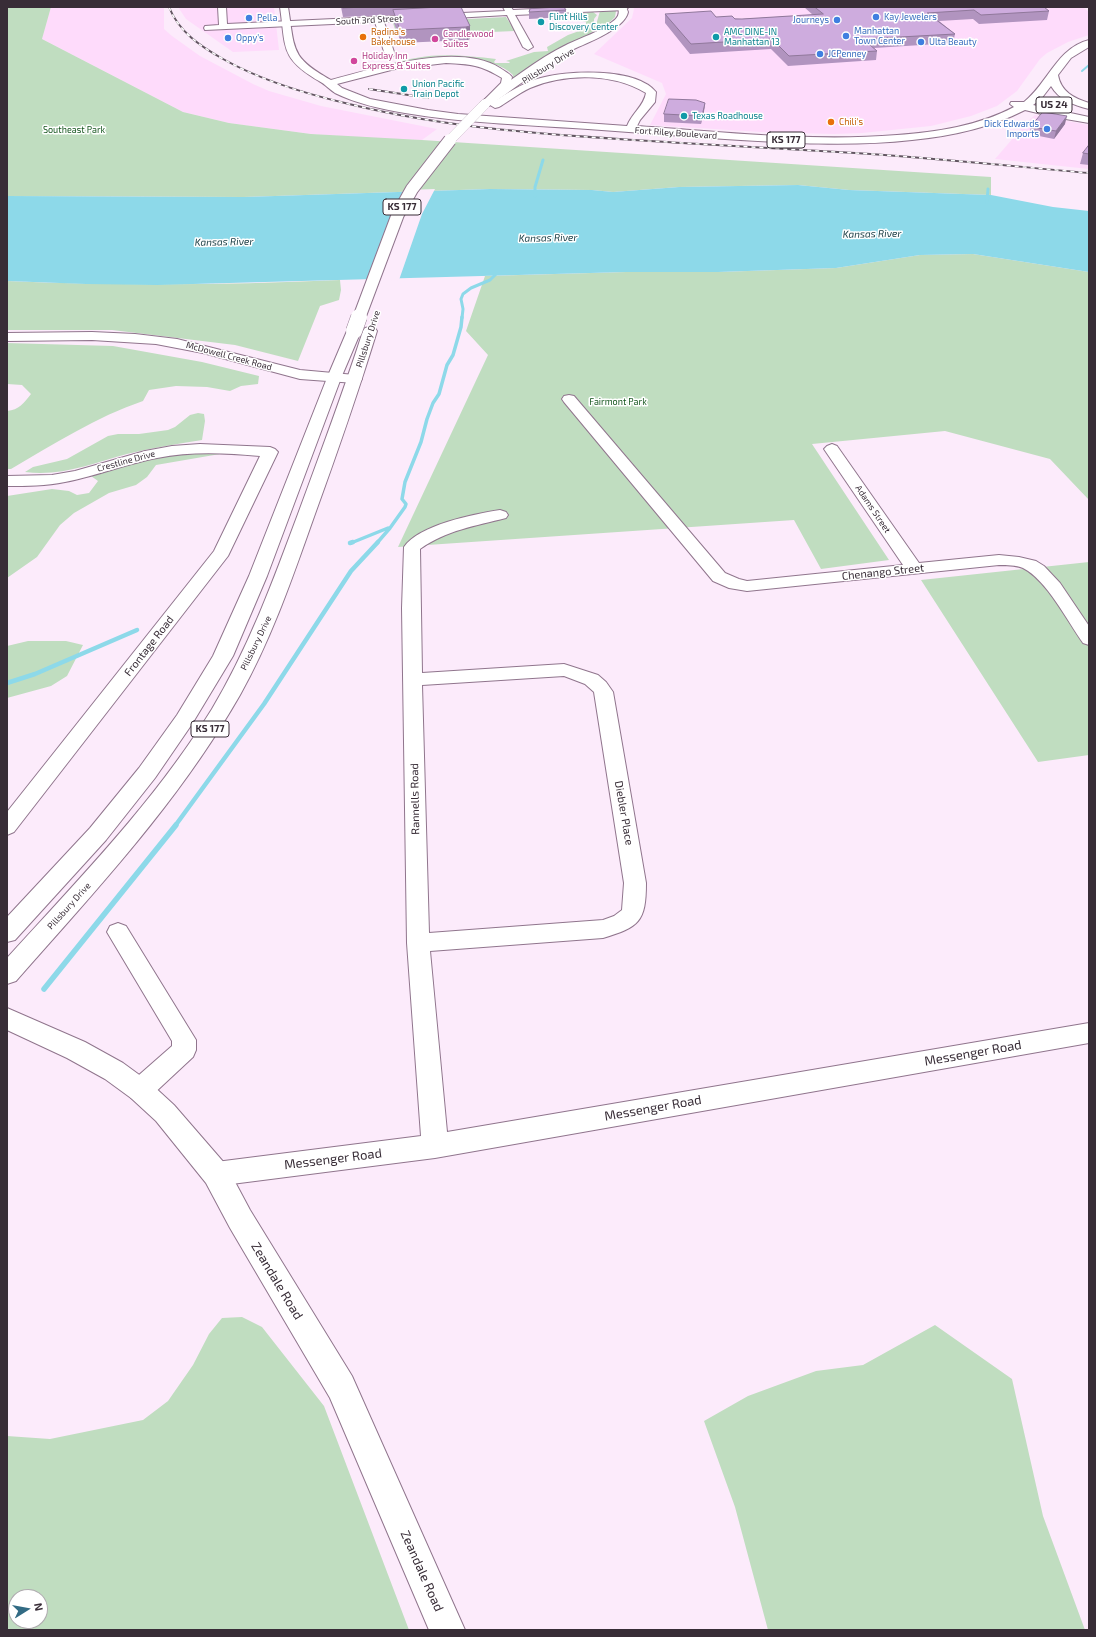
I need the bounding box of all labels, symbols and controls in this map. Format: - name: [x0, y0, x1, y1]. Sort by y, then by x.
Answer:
- place label: Flint Hills Discovery Center: [549, 12, 618, 33]
- marker: Kay Jewelers: [871, 12, 881, 22]
- place label: Kay Jewelers: [884, 12, 937, 22]
- marker: Pella: [244, 13, 254, 23]
- place label: Pella: [257, 13, 277, 23]
- street label: South 3rd Street: [335, 13, 403, 27]
- place label: Journeys: [793, 15, 829, 25]
- marker: Journeys: [832, 15, 842, 25]
- marker: Flint Hills Discovery Center: [536, 17, 546, 27]
- place label: Manhattan Town Center: [854, 26, 905, 47]
- place label: Radina's Bakehouse: [371, 27, 416, 48]
- place label: AMC DINE-IN Manhattan 13: [724, 27, 780, 48]
- place label: Candlewood Suites: [443, 29, 494, 50]
- marker: Manhattan Town Center: [841, 31, 851, 41]
- marker: Radina's Bakehouse: [358, 32, 368, 42]
- marker: AMC DINE-IN Manhattan 13: [711, 32, 721, 42]
- marker: Oppy's: [223, 33, 233, 43]
- place label: Oppy's: [236, 33, 264, 43]
- marker: Candlewood Suites: [430, 34, 440, 44]
- marker: Ulta Beauty: [916, 37, 926, 47]
- place label: Ulta Beauty: [929, 37, 977, 47]
- street label: Pillsbury Drive: [520, 46, 576, 86]
- marker: JCPenney: [815, 49, 825, 59]
- place label: JCPenney: [828, 49, 866, 59]
- place label: Holiday Inn Express & Suites: [362, 51, 431, 72]
- marker: Holiday Inn Express & Suites: [349, 56, 359, 66]
- place label: Union Pacific Train Depot: [412, 79, 465, 100]
- marker: Union Pacific Train Depot: [399, 84, 409, 94]
- road number: US 24: [1036, 97, 1072, 113]
- marker: Texas Roadhouse: [679, 111, 689, 121]
- place label: Texas Roadhouse: [692, 111, 763, 121]
- marker: Chili's: [826, 117, 836, 127]
- place label: Chili's: [839, 117, 863, 127]
- place label: Dick Edwards Imports: [984, 119, 1039, 140]
- marker: Dick Edwards Imports: [1042, 124, 1052, 134]
- park label: Southeast Park: [43, 125, 105, 135]
- street label: Fort Riley Boulevard: [634, 125, 718, 141]
- road number: KS 177: [767, 132, 805, 148]
- road number: KS 177: [383, 199, 421, 215]
- water label: Kansas River: [843, 227, 901, 241]
- water label: Kansas River: [519, 231, 577, 245]
- water label: Kansas River: [195, 235, 253, 249]
- street label: Pillsbury Drive: [354, 309, 382, 369]
- street label: McDowell Creek Road: [185, 339, 273, 373]
- park label: Fairmont Park: [589, 397, 647, 407]
- street label: Crestline Drive: [96, 448, 156, 474]
- street label: Adams Street: [853, 483, 893, 535]
- street label: Chenango Street: [841, 561, 925, 583]
- street label: Frontage Road: [121, 613, 177, 679]
- street label: Pillsbury Drive: [238, 614, 274, 672]
- road number: KS 177: [191, 721, 229, 737]
- street label: Rannells Road: [408, 763, 422, 835]
- street label: Diebler Place: [612, 780, 636, 846]
- street label: Pillsbury Drive: [45, 880, 93, 932]
- street label: Messenger Road: [923, 1037, 1023, 1069]
- street label: Messenger Road: [603, 1092, 703, 1124]
- street label: Messenger Road: [283, 1145, 383, 1173]
- street label: Zeandale Road: [248, 1240, 306, 1322]
- street label: Zeandale Road: [397, 1528, 447, 1614]
- north arrow: [8, 1589, 48, 1629]
- text: N: [32, 1602, 46, 1612]

